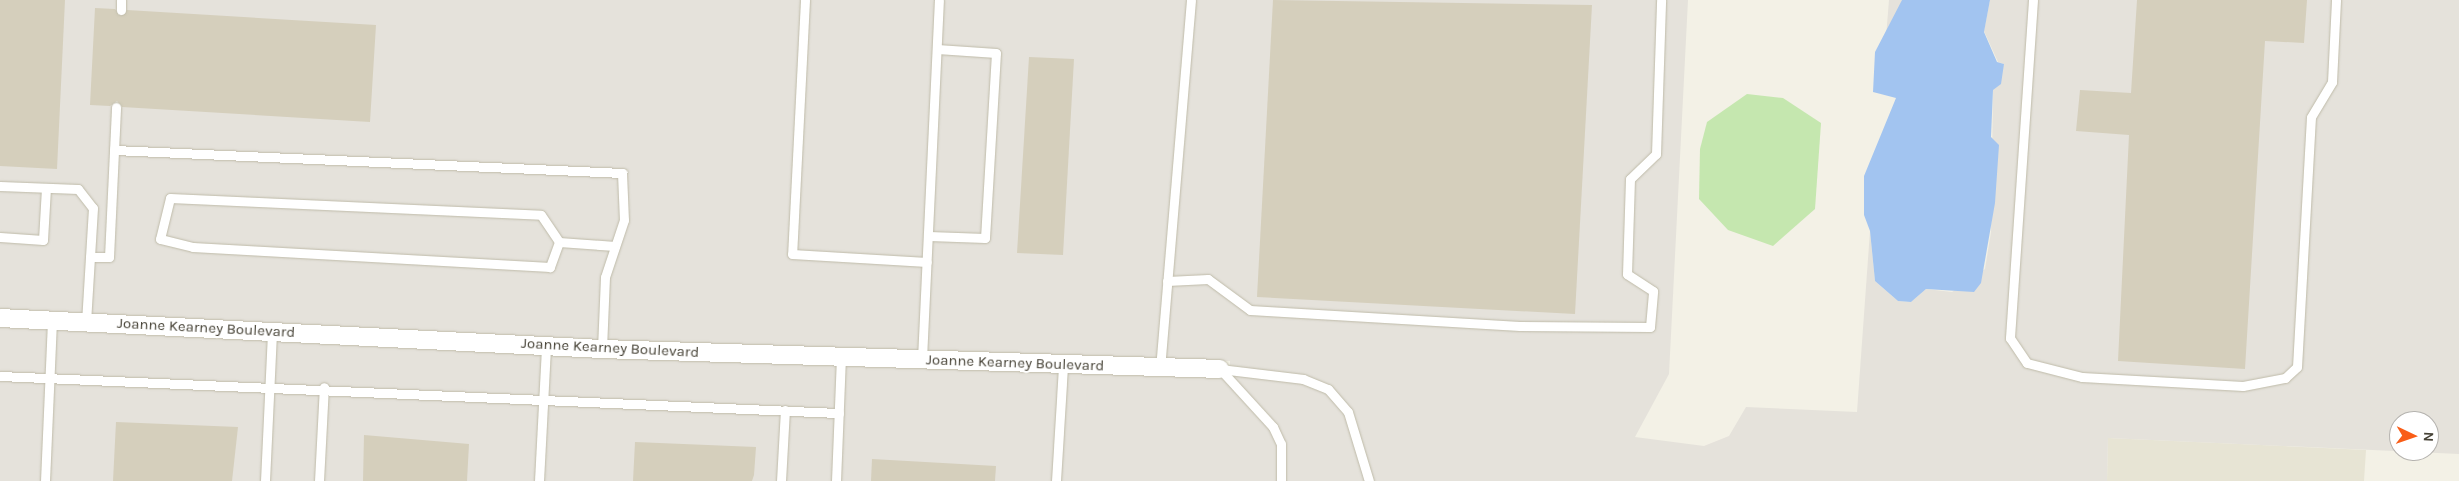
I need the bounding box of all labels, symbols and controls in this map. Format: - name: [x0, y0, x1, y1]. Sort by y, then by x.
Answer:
- street label: Joanne Kearney Boulevard: [117, 314, 295, 342]
- street label: Joanne Kearney Boulevard: [521, 334, 699, 362]
- street label: Joanne Kearney Boulevard: [926, 351, 1104, 375]
- north arrow: [2389, 411, 2439, 461]
- text: N: [2420, 431, 2437, 442]

